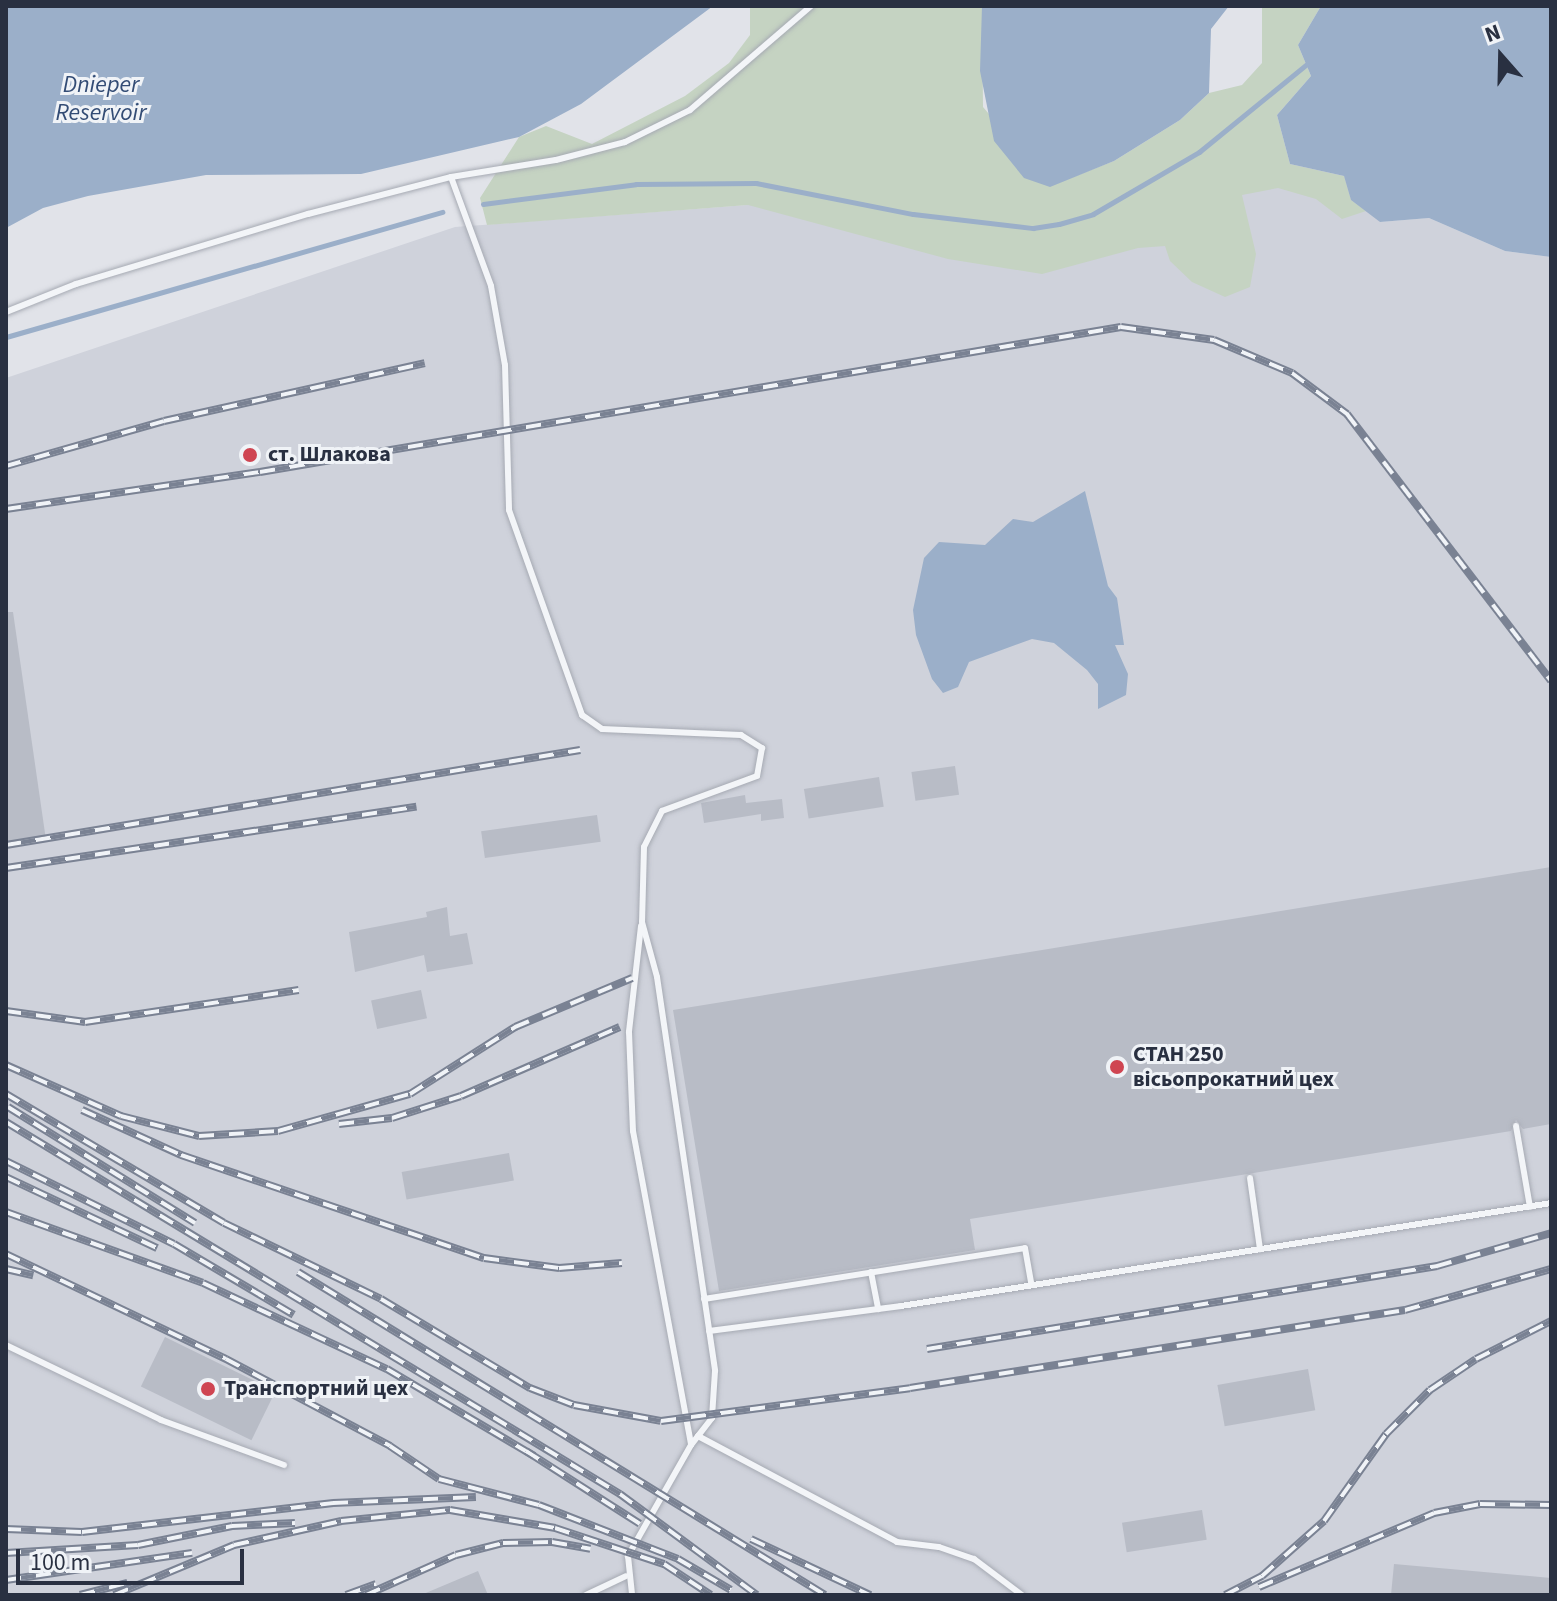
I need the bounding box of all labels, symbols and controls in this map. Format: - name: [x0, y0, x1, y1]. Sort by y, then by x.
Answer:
- north arrow: [1461, 16, 1541, 96]
- text: N: [1480, 16, 1505, 51]
- water label: Dnieper Reservoir: [55, 71, 147, 127]
- place label: ст. Шлакова: [268, 442, 391, 468]
- marker: ст. Шлакова: [239, 444, 261, 466]
- place label: СТАН 250 вісьопрокатний цех: [1133, 1041, 1334, 1092]
- marker: СТАН 250 вісьопрокатний цех: [1108, 1058, 1126, 1076]
- place label: Транспортний цех: [224, 1376, 408, 1402]
- marker: Транспортний цех: [199, 1380, 217, 1398]
- scale bar: [20, 1533, 248, 1583]
- text: 100 m: [30, 1545, 90, 1580]

